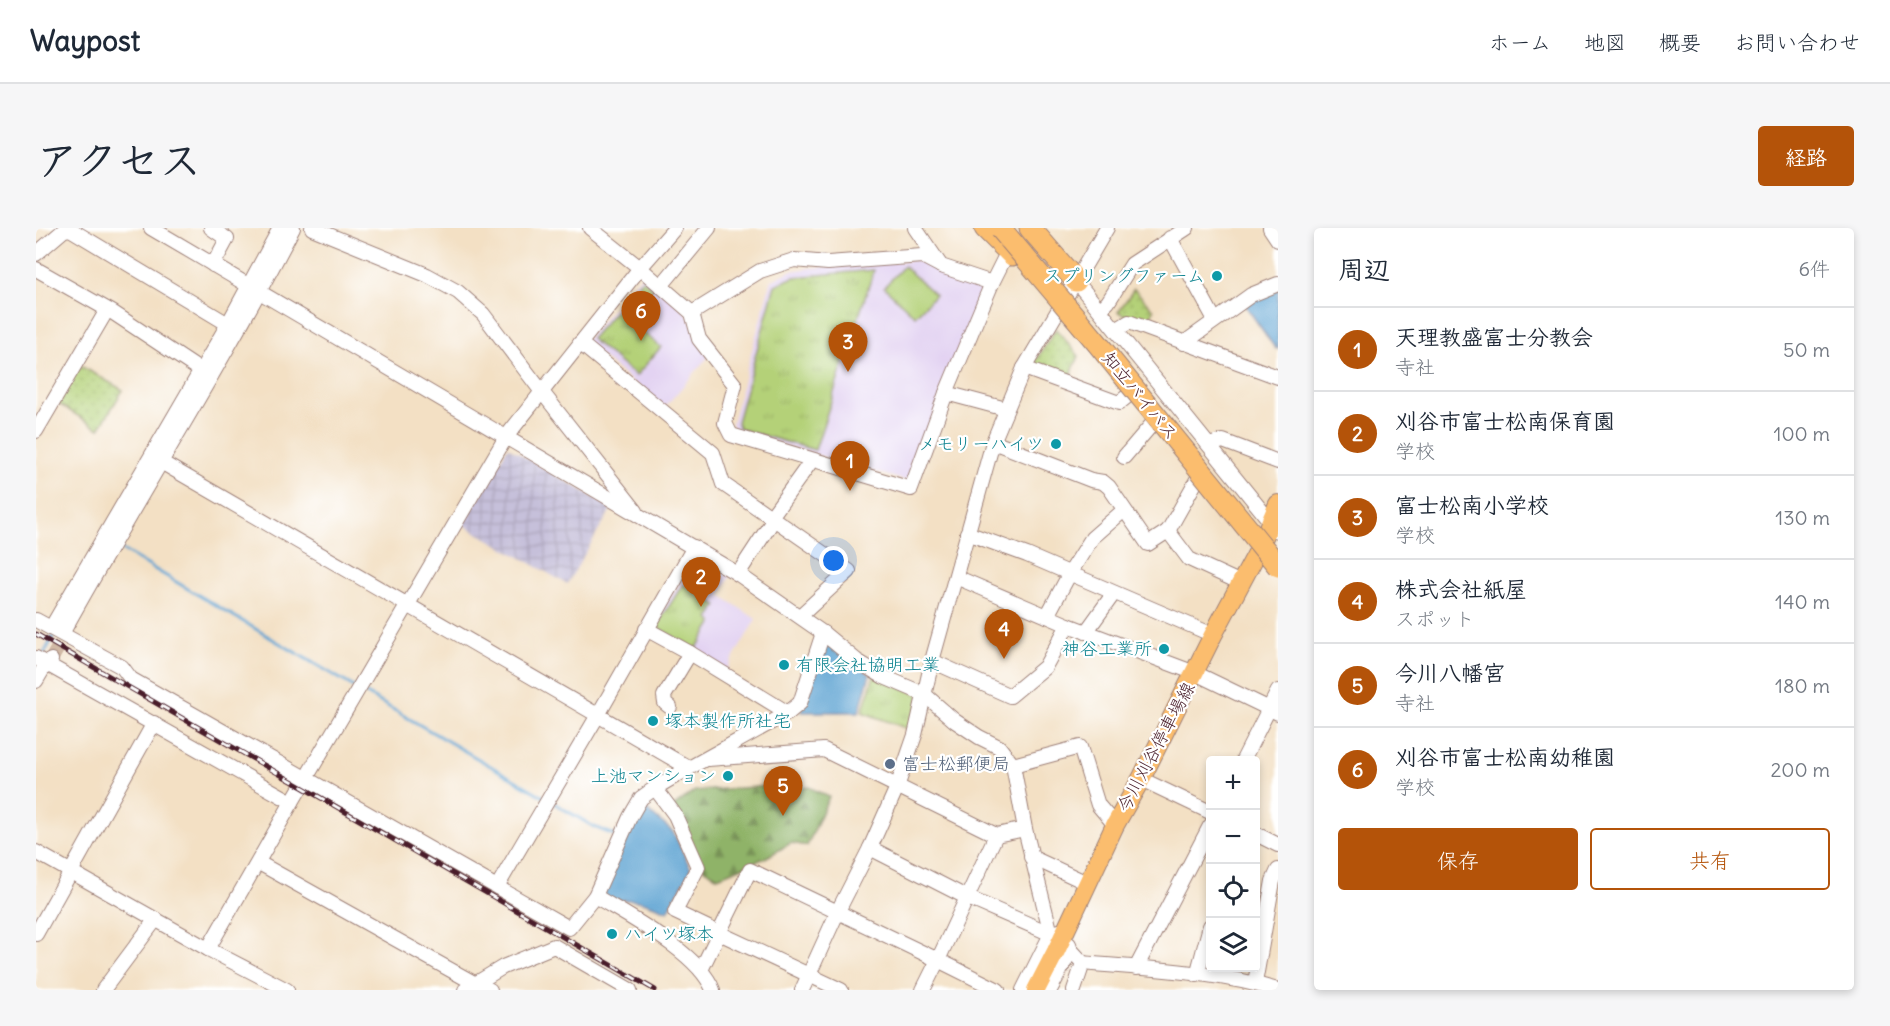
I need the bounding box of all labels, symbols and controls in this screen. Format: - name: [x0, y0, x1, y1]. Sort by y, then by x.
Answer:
- text: Waypost: [30, 23, 140, 59]
- text: ホーム: [1489, 29, 1551, 56]
- text: 地図: [1584, 29, 1626, 56]
- text: 概要: [1659, 29, 1701, 56]
- text: お問い合わせ: [1734, 29, 1860, 56]
- button: 経路: [1758, 126, 1854, 186]
- text: アクセス: [36, 134, 201, 186]
- text: 周辺: [1338, 253, 1390, 286]
- text: 6件: [1798, 256, 1830, 281]
- place label: スプリングファーム: [1044, 264, 1205, 287]
- marker: スプリングファーム: [1210, 269, 1224, 283]
- pin: 6: [622, 291, 660, 341]
- pin: 3: [828, 322, 868, 372]
- text: 天理教盛富士分教会: [1395, 323, 1593, 351]
- text: 1: [1354, 337, 1361, 362]
- text: 50 m: [1783, 337, 1830, 362]
- street label: 知立バイパス: [1098, 347, 1183, 445]
- text: 寺社: [1395, 354, 1435, 379]
- text: 刈谷市富士松南保育園: [1395, 407, 1615, 435]
- text: 2: [1352, 421, 1363, 446]
- text: 100 m: [1773, 421, 1830, 446]
- place label: メモリーハイツ: [918, 432, 1044, 455]
- marker: メモリーハイツ: [1049, 437, 1063, 451]
- text: 学校: [1395, 438, 1435, 463]
- pin: 1: [830, 442, 870, 491]
- text: 富士松南小学校: [1395, 491, 1549, 519]
- text: 3: [1352, 505, 1363, 530]
- text: 130 m: [1775, 505, 1830, 530]
- text: 学校: [1395, 522, 1435, 547]
- your location: [819, 546, 848, 575]
- pin: 2: [682, 558, 720, 607]
- text: 株式会社紙屋: [1395, 575, 1527, 603]
- text: 4: [1352, 589, 1363, 614]
- text: 140 m: [1775, 589, 1830, 614]
- text: スポット: [1395, 606, 1475, 631]
- pin: 4: [984, 610, 1024, 659]
- place label: 神谷工業所: [1062, 637, 1152, 660]
- marker: 神谷工業所: [1157, 642, 1171, 656]
- place label: 有限会社協明工業: [796, 653, 940, 676]
- marker: 有限会社協明工業: [777, 658, 791, 672]
- text: 今川八幡宮: [1395, 659, 1505, 687]
- text: 5: [1352, 673, 1363, 698]
- text: 180 m: [1775, 673, 1830, 698]
- street label: 今川刈谷停車場線: [1112, 678, 1200, 816]
- text: 寺社: [1395, 690, 1435, 715]
- place label: 塚本製作所社宅: [665, 709, 791, 732]
- marker: 塚本製作所社宅: [646, 714, 660, 728]
- text: 刈谷市富士松南幼稚園: [1395, 743, 1615, 771]
- place label: 富士松郵便局: [902, 752, 1010, 775]
- map controls: [1206, 756, 1260, 972]
- button: +: [1206, 756, 1260, 810]
- marker: 富士松郵便局: [883, 757, 897, 771]
- text: 6: [1352, 757, 1363, 782]
- text: 200 m: [1770, 757, 1830, 782]
- place label: 上池マンション: [591, 764, 716, 787]
- pin: 5: [764, 766, 802, 816]
- marker: 上池マンション: [721, 769, 735, 783]
- text: 学校: [1395, 774, 1435, 799]
- button: −: [1206, 810, 1260, 864]
- button: 保存: [1338, 828, 1578, 890]
- button: 共有: [1590, 828, 1830, 890]
- button: locate: [1206, 864, 1260, 918]
- button: layers: [1206, 918, 1260, 972]
- place label: ハイツ塚本: [624, 922, 714, 945]
- marker: ハイツ塚本: [605, 927, 619, 941]

